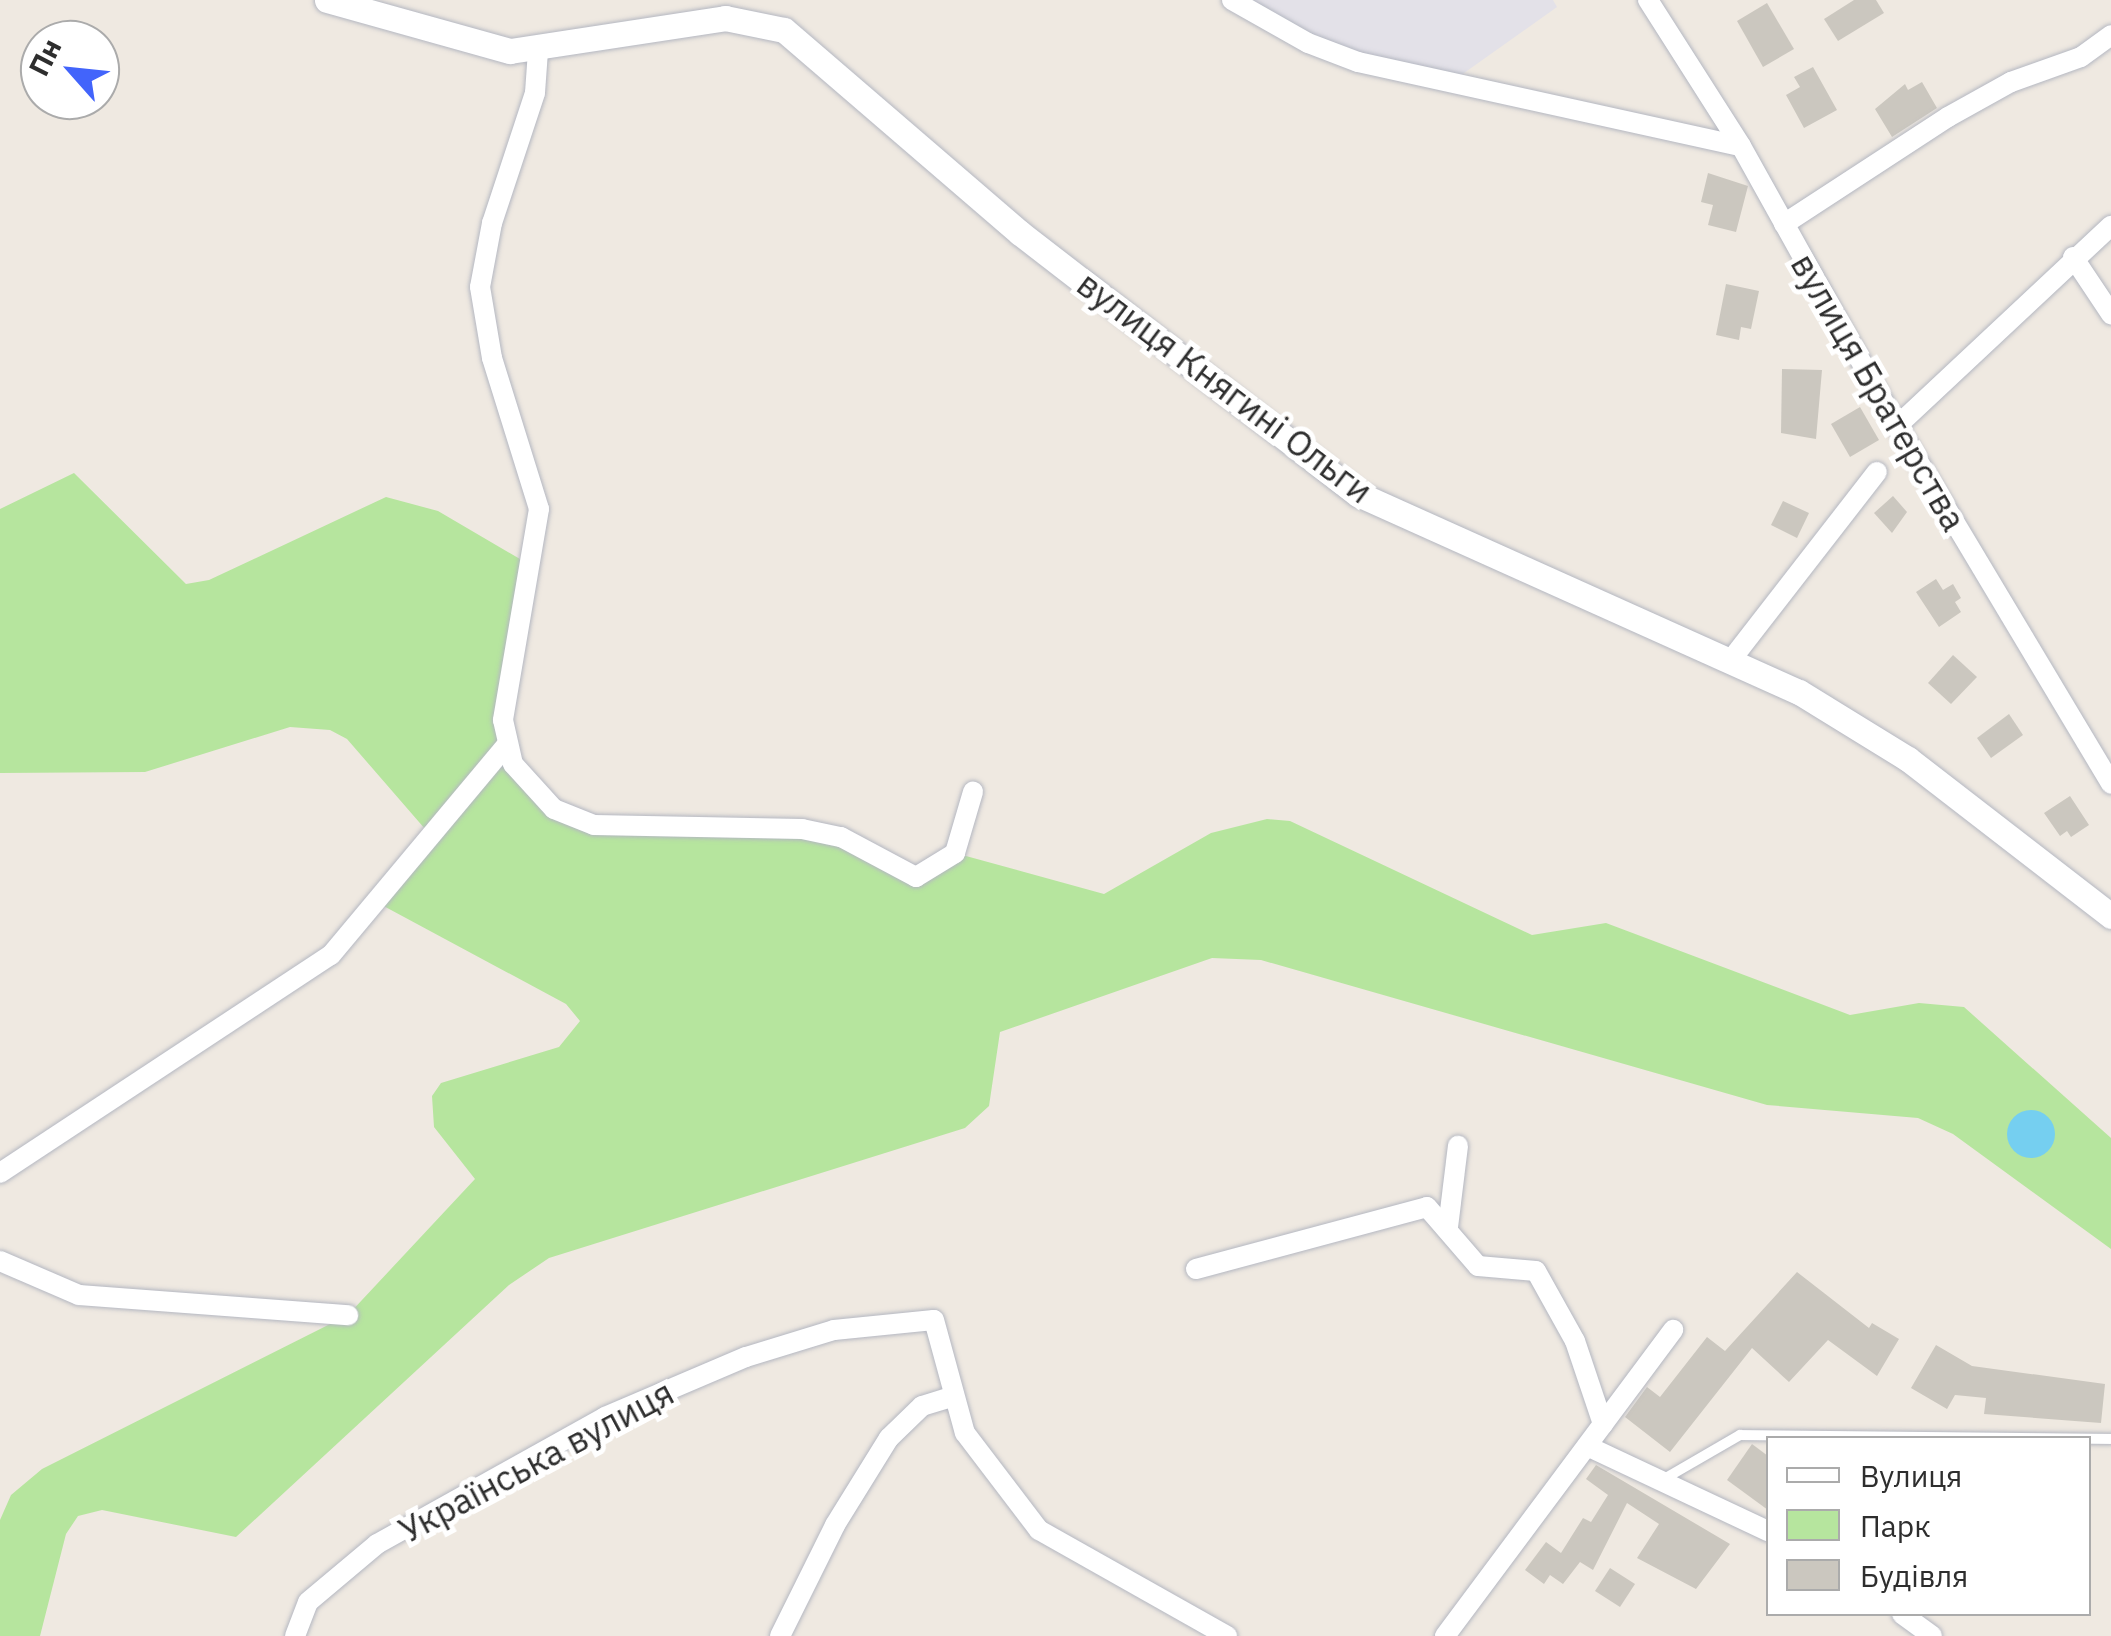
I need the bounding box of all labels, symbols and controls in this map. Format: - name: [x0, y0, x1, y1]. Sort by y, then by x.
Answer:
- north arrow: [20, 20, 120, 120]
- text: Пн: [20, 32, 69, 82]
- street label: вулиця Братерства: [1783, 246, 1975, 538]
- street label: вулиця Княгині Ольги: [1069, 262, 1381, 512]
- street label: Українська вулиця: [391, 1371, 681, 1551]
- legend: [1766, 1436, 2091, 1616]
- text: Вулиця: [1860, 1456, 1962, 1495]
- text: Парк: [1860, 1506, 1931, 1545]
- text: Будівля: [1860, 1556, 1968, 1595]

